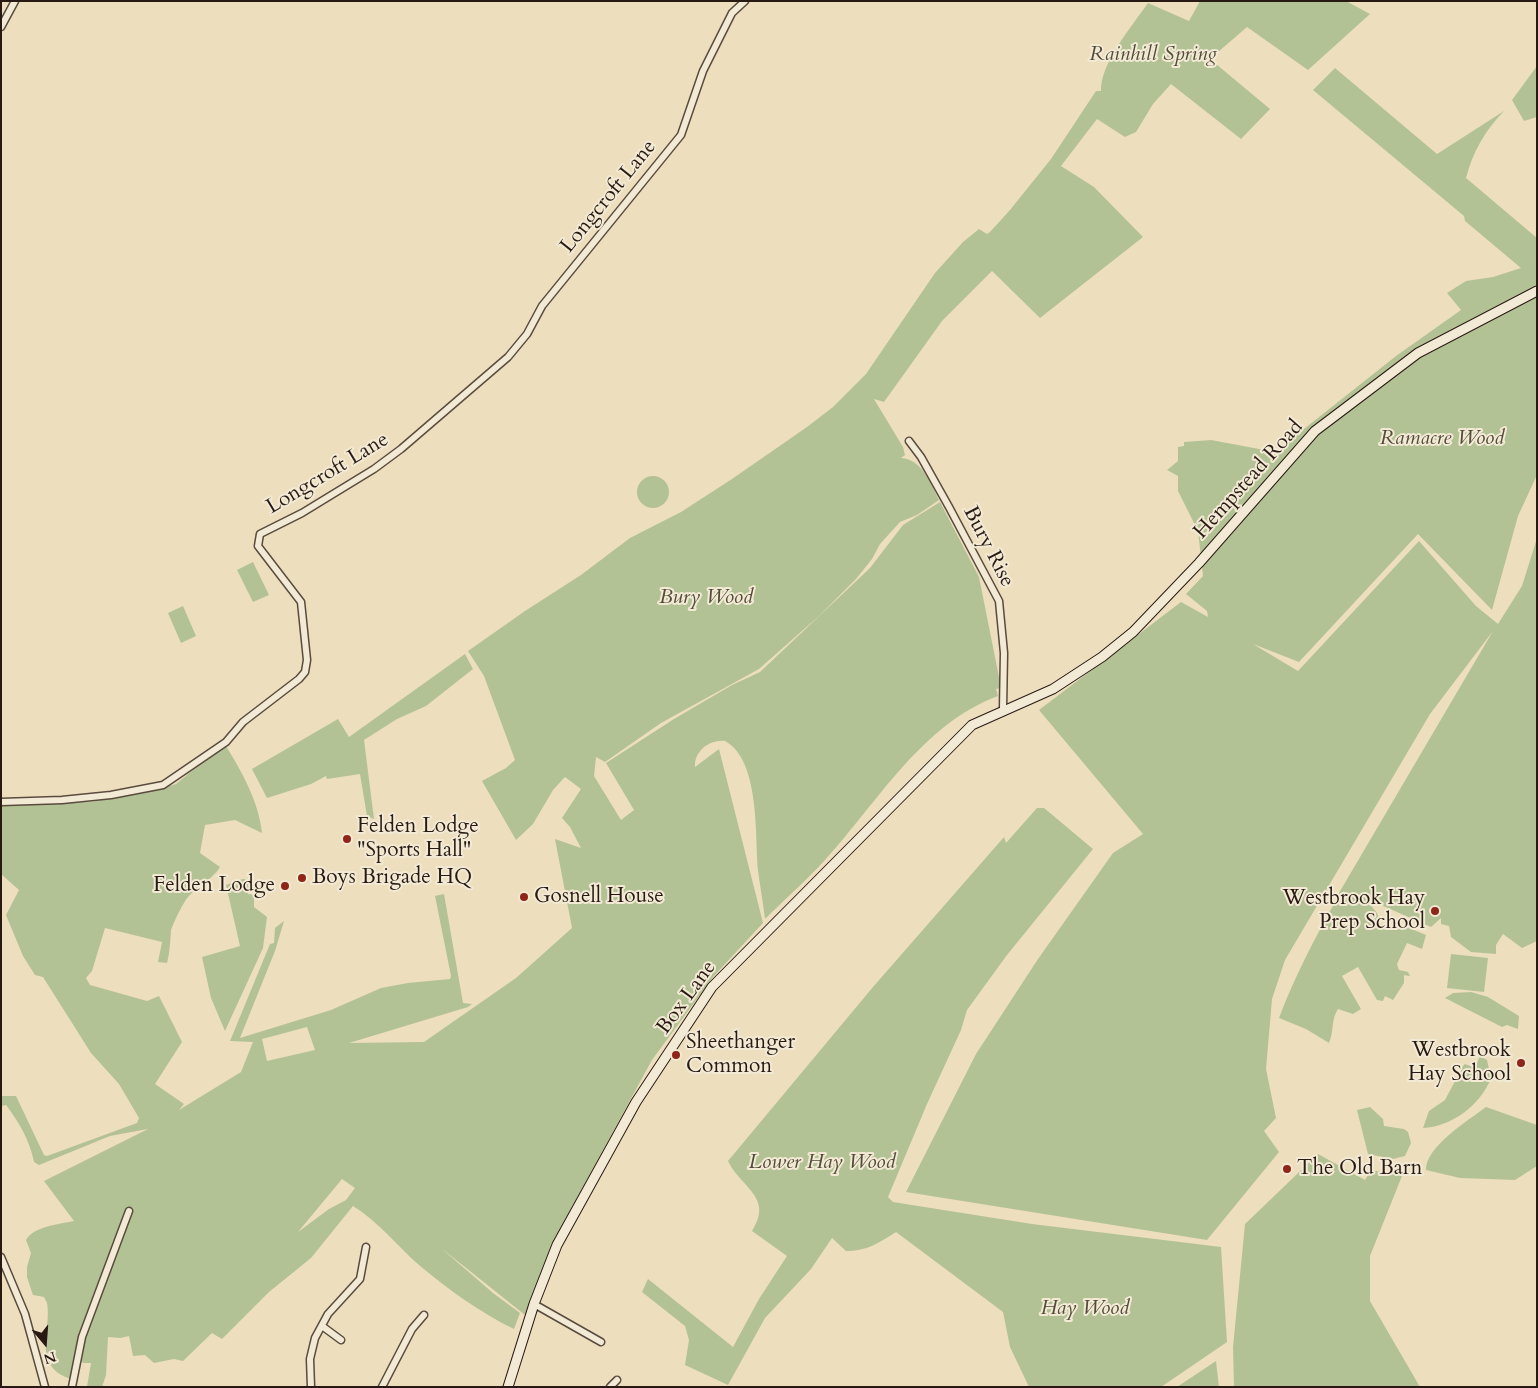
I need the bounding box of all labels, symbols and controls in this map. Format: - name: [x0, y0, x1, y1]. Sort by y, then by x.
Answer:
- park label: Rainhill Spring: [1089, 42, 1217, 68]
- street label: Longcroft Lane: [556, 135, 662, 259]
- street label: Hempstead Road: [1189, 415, 1309, 545]
- park label: Ramacre Wood: [1380, 426, 1504, 452]
- street label: Longcroft Lane: [262, 428, 394, 520]
- street label: Bury Rise: [957, 502, 1019, 592]
- park label: Bury Wood: [659, 585, 753, 611]
- place label: Felden Lodge "Sports Hall": [357, 814, 479, 864]
- marker: Felden Lodge "Sports Hall": [341, 833, 353, 845]
- place label: Boys Brigade HQ: [312, 865, 472, 891]
- marker: Boys Brigade HQ: [296, 872, 308, 884]
- place label: Felden Lodge: [153, 873, 275, 899]
- marker: Felden Lodge: [279, 880, 291, 892]
- place label: Gosnell House: [534, 884, 664, 910]
- place label: Westbrook Hay Prep School: [1282, 886, 1425, 936]
- marker: Gosnell House: [518, 891, 530, 903]
- marker: Westbrook Hay Prep School: [1429, 905, 1441, 917]
- street label: Box Lane: [652, 956, 722, 1040]
- place label: Sheethanger Common: [686, 1030, 795, 1080]
- place label: Westbrook Hay School: [1408, 1038, 1511, 1088]
- marker: Sheethanger Common: [670, 1049, 682, 1061]
- marker: Westbrook Hay School: [1515, 1057, 1527, 1069]
- park label: Lower Hay Wood: [748, 1150, 896, 1176]
- place label: The Old Barn: [1297, 1156, 1422, 1182]
- marker: The Old Barn: [1281, 1163, 1293, 1175]
- park label: Hay Wood: [1041, 1296, 1129, 1322]
- north arrow: [20, 1318, 70, 1368]
- text: N: [41, 1347, 59, 1369]

